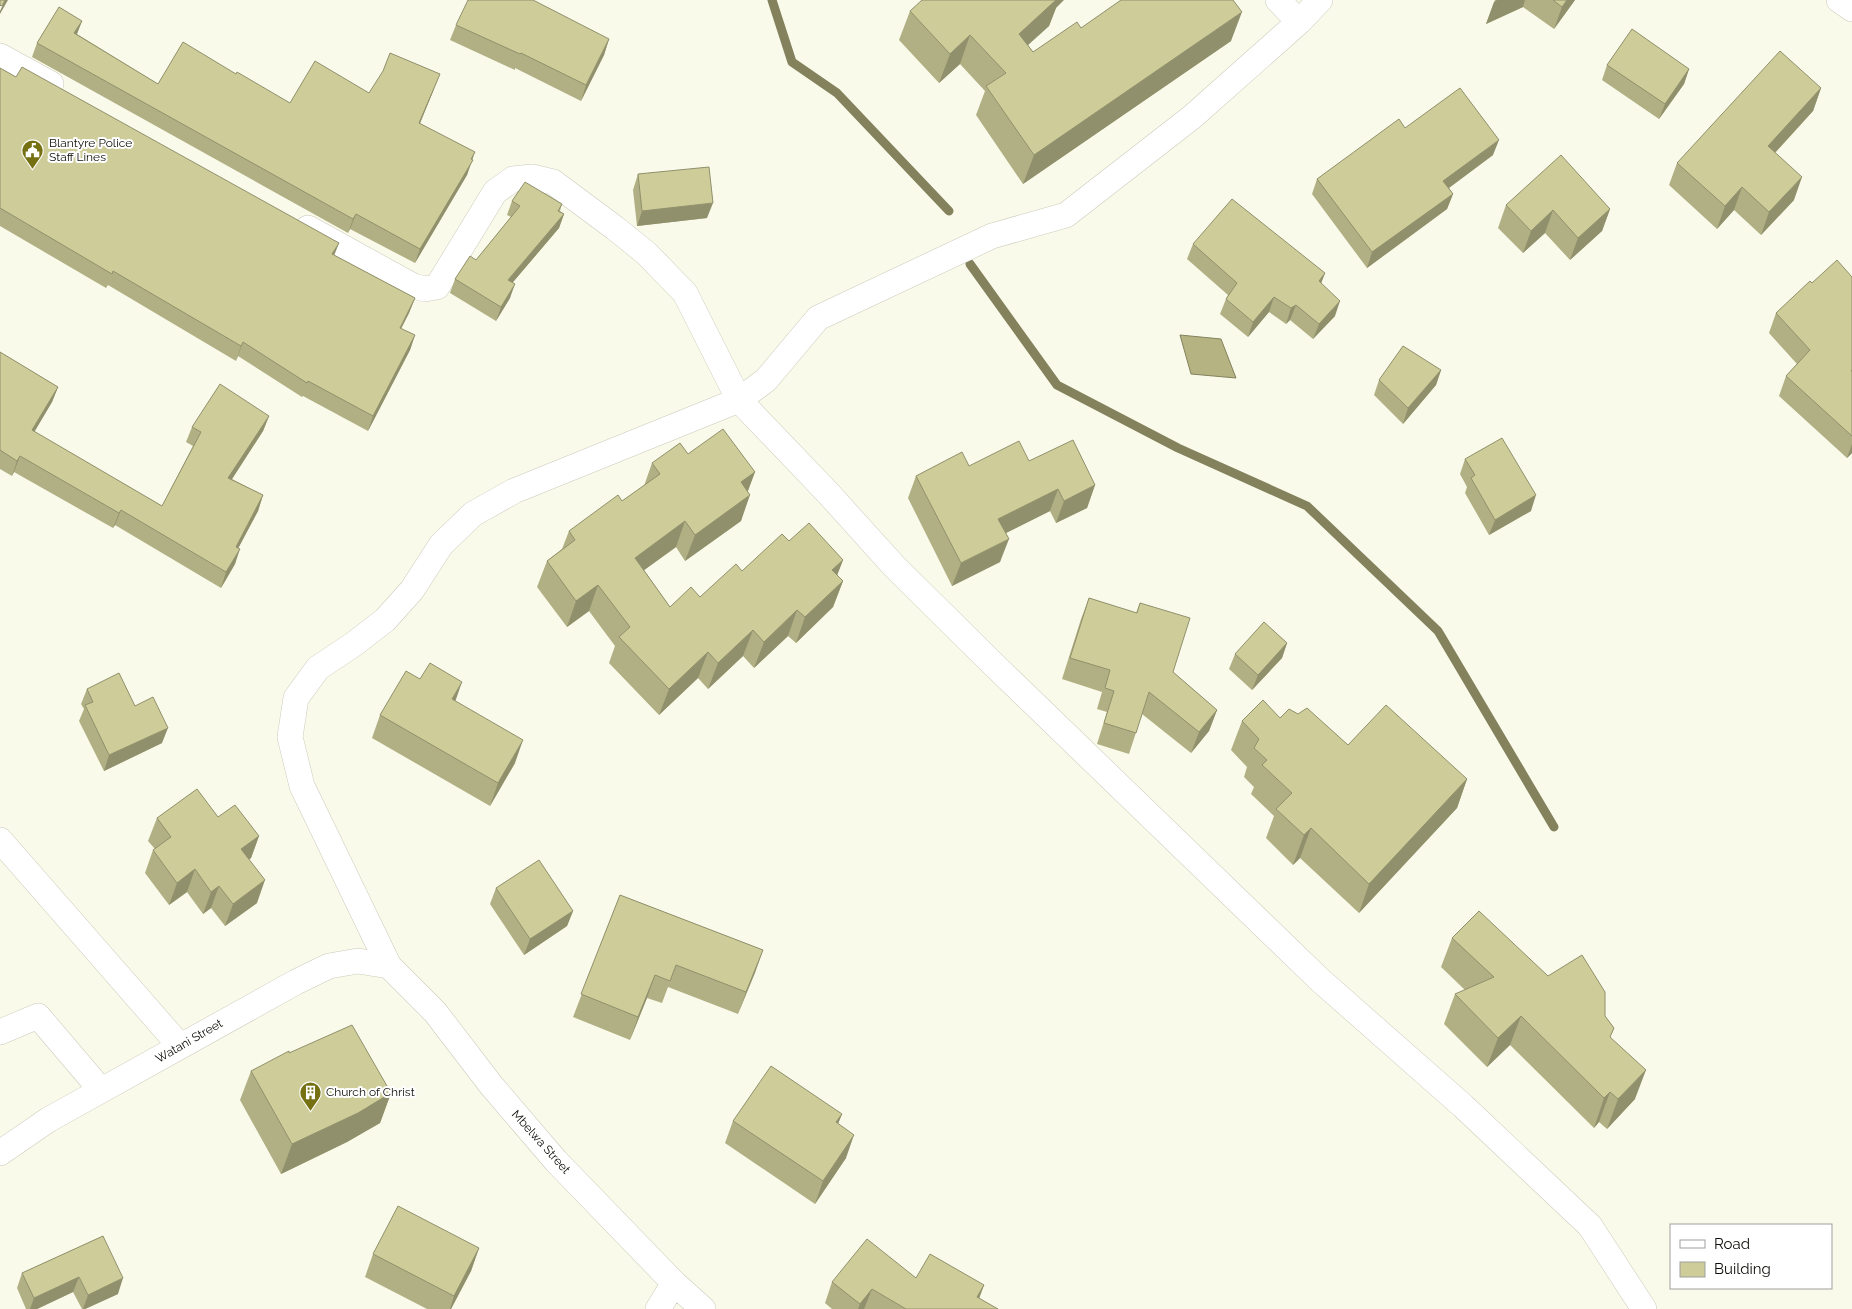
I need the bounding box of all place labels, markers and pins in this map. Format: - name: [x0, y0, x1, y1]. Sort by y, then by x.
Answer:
- place label: Blantyre Police Staff Lines: [49, 136, 132, 164]
- public building icon: Blantyre Police Staff Lines: [21, 138, 45, 169]
- building icon: Church of Christ: [298, 1080, 322, 1111]
- place label: Church of Christ: [326, 1085, 415, 1099]

